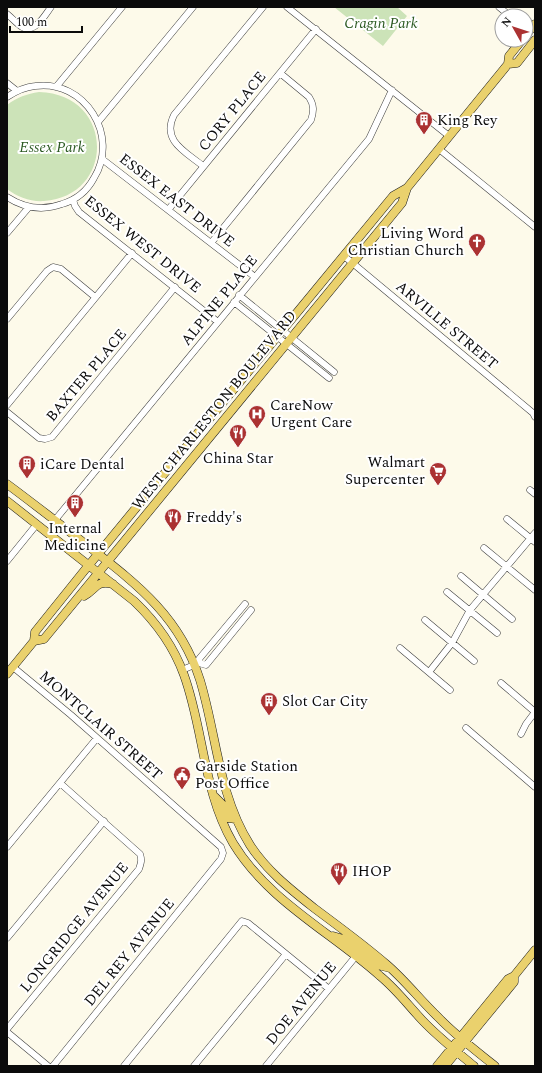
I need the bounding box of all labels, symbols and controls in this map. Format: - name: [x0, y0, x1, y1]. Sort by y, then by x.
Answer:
- scale bar: [10, 8, 82, 34]
- north arrow: [494, 8, 534, 48]
- park label: Cragin Park: [344, 12, 418, 35]
- text: 100 m: [16, 13, 47, 32]
- text: N: [497, 13, 516, 31]
- street label: CORY PLACE: [193, 66, 272, 156]
- place label: King Rey: [437, 109, 498, 132]
- building icon: King Rey: [414, 110, 434, 135]
- park label: Essex Park: [19, 136, 85, 159]
- street label: ESSEX EAST DRIVE: [114, 148, 240, 253]
- street label: ESSEX WEST DRIVE: [79, 190, 206, 299]
- place label: Living Word Christian Church: [348, 222, 464, 262]
- church icon: Living Word Christian Church: [467, 232, 487, 257]
- street label: ALPINE PLACE: [175, 250, 263, 351]
- street label: ARVILLE STREET: [390, 276, 503, 375]
- street label: WEST CHARLESTON BOULEVARD: [126, 305, 302, 515]
- street label: BAXTER PLACE: [40, 324, 132, 427]
- place label: CareNow Urgent Care: [270, 394, 352, 434]
- hospital icon: CareNow Urgent Care: [247, 404, 267, 429]
- restaurant icon: China Star: [228, 423, 248, 448]
- place label: China Star: [203, 447, 273, 470]
- place label: Walmart Supercenter: [345, 451, 425, 491]
- place label: iCare Dental: [40, 453, 124, 476]
- building icon: iCare Dental: [17, 454, 37, 479]
- supermarket icon: Walmart Supercenter: [428, 461, 448, 486]
- building icon: Internal Medicine: [65, 493, 85, 518]
- place label: Freddy's: [186, 506, 242, 529]
- restaurant icon: Freddy's: [163, 507, 183, 532]
- place label: Internal Medicine: [44, 517, 106, 557]
- street label: MONTCLAIR STREET: [34, 665, 167, 786]
- place label: Slot Car City: [282, 690, 368, 713]
- building icon: Slot Car City: [259, 691, 279, 716]
- place label: Garside Station Post Office: [195, 755, 298, 795]
- public building icon: Garside Station Post Office: [172, 765, 192, 790]
- street label: LONGRIDGE AVENUE: [14, 857, 134, 998]
- place label: IHOP: [352, 860, 392, 883]
- restaurant icon: IHOP: [329, 861, 349, 886]
- street label: DEL REY AVENUE: [79, 893, 180, 1011]
- street label: DOE AVENUE: [260, 956, 342, 1050]

